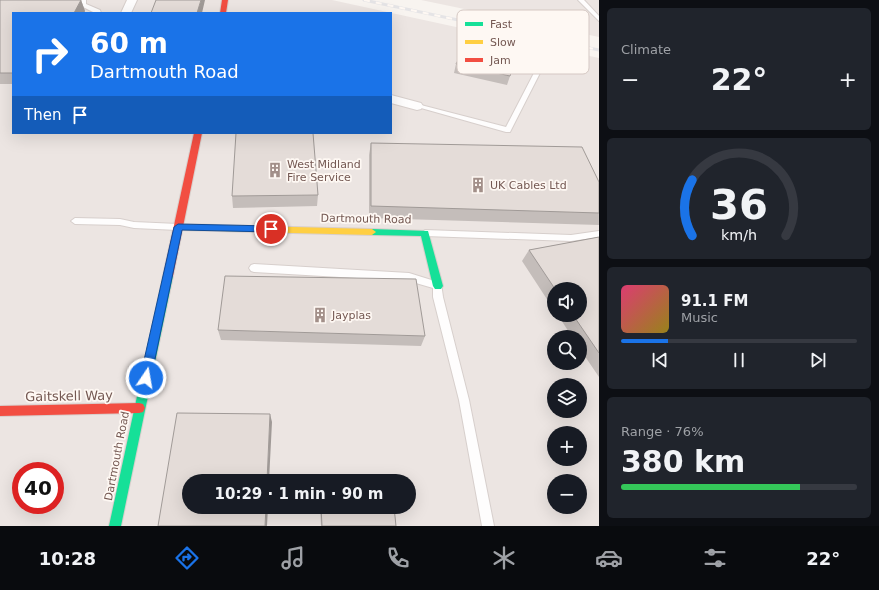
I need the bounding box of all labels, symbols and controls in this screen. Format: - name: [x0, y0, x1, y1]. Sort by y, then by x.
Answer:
- legend: [457, 10, 589, 74]
- text: Fast: [490, 18, 513, 31]
- text: 60 m: [90, 27, 168, 60]
- icon: right: [24, 28, 76, 80]
- text: Slow: [490, 36, 516, 49]
- text: Climate: [621, 42, 671, 57]
- text: Jam: [489, 54, 511, 67]
- text: Dartmouth Road: [90, 61, 239, 82]
- text: 22°: [711, 62, 767, 97]
- text: −: [621, 67, 639, 92]
- text: +: [839, 67, 857, 92]
- icon: arrive: [69, 104, 91, 126]
- text: Then: [24, 106, 61, 124]
- place label: West Midland Fire Service: [287, 158, 361, 184]
- building icon: West Midland Fire Service: [266, 161, 284, 179]
- building icon: UK Cables Ltd: [469, 176, 487, 194]
- place label: UK Cables Ltd: [490, 179, 567, 192]
- text: 36: [710, 180, 768, 229]
- pin: [254, 212, 288, 246]
- street label: Dartmouth Road: [320, 212, 412, 226]
- icon: arrive: [260, 218, 282, 240]
- text: km/h: [721, 227, 757, 243]
- map controls: [547, 282, 587, 514]
- button: sound: [547, 282, 587, 322]
- text: 91.1 FM: [681, 292, 748, 310]
- building icon: Jayplas: [311, 306, 329, 324]
- place label: Jayplas: [331, 309, 371, 322]
- text: Music: [681, 310, 718, 325]
- button: search: [547, 330, 587, 370]
- icon: previous: [649, 349, 671, 371]
- icon: pause: [728, 349, 750, 371]
- icon: next: [807, 349, 829, 371]
- position arrow: [125, 357, 167, 399]
- button: layers: [547, 378, 587, 418]
- street label: Gaitskell Way: [25, 388, 113, 404]
- street label: Dartmouth Road: [102, 410, 132, 502]
- text: Range · 76%: [621, 424, 704, 439]
- button: +: [547, 426, 587, 466]
- text: 380 km: [621, 444, 745, 479]
- speed limit sign: 40: [12, 462, 64, 514]
- button: −: [547, 474, 587, 514]
- text: 10:29 · 1 min · 90 m: [215, 485, 383, 503]
- icon: directions: [173, 544, 201, 572]
- icon: music: [279, 544, 307, 572]
- icon: phone: [384, 544, 412, 572]
- icon: climate: [490, 544, 518, 572]
- icon: car: [595, 544, 623, 572]
- icon: filters: [701, 544, 729, 572]
- text: 10:28: [39, 548, 96, 569]
- text: 22°: [806, 548, 840, 569]

